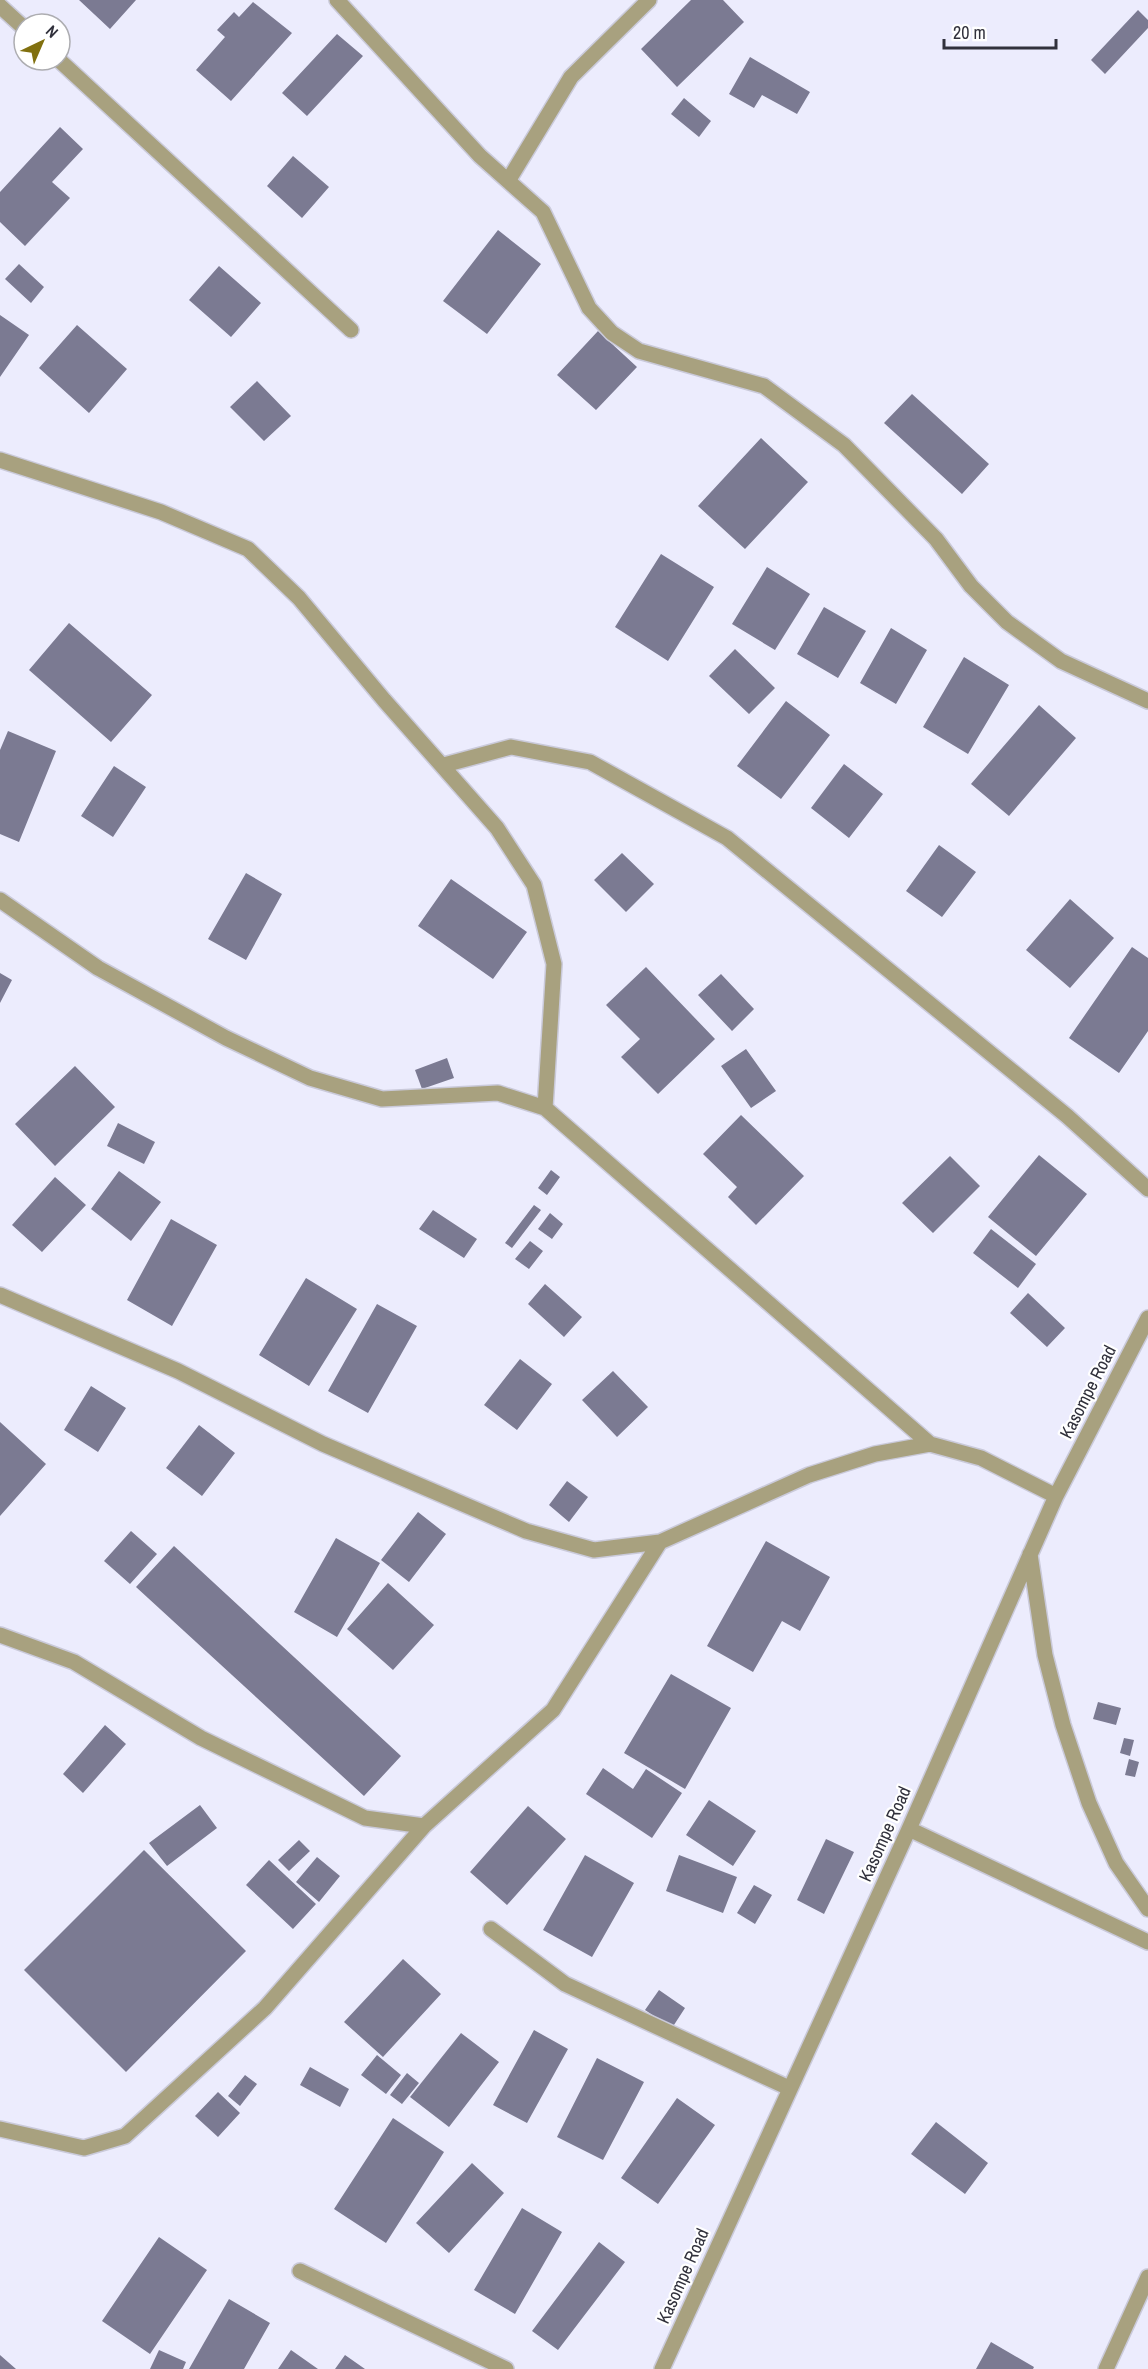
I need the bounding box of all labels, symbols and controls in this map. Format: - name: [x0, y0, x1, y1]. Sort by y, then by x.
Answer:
- north arrow: [12, 12, 72, 72]
- scale bar: [944, 12, 1056, 50]
- text: N: [41, 20, 63, 42]
- text: 20 m: [953, 20, 986, 45]
- street label: Kasompe Road: [1053, 1341, 1122, 1443]
- street label: Kasompe Road: [852, 1782, 917, 1885]
- street label: Kasompe Road: [650, 2224, 715, 2327]

